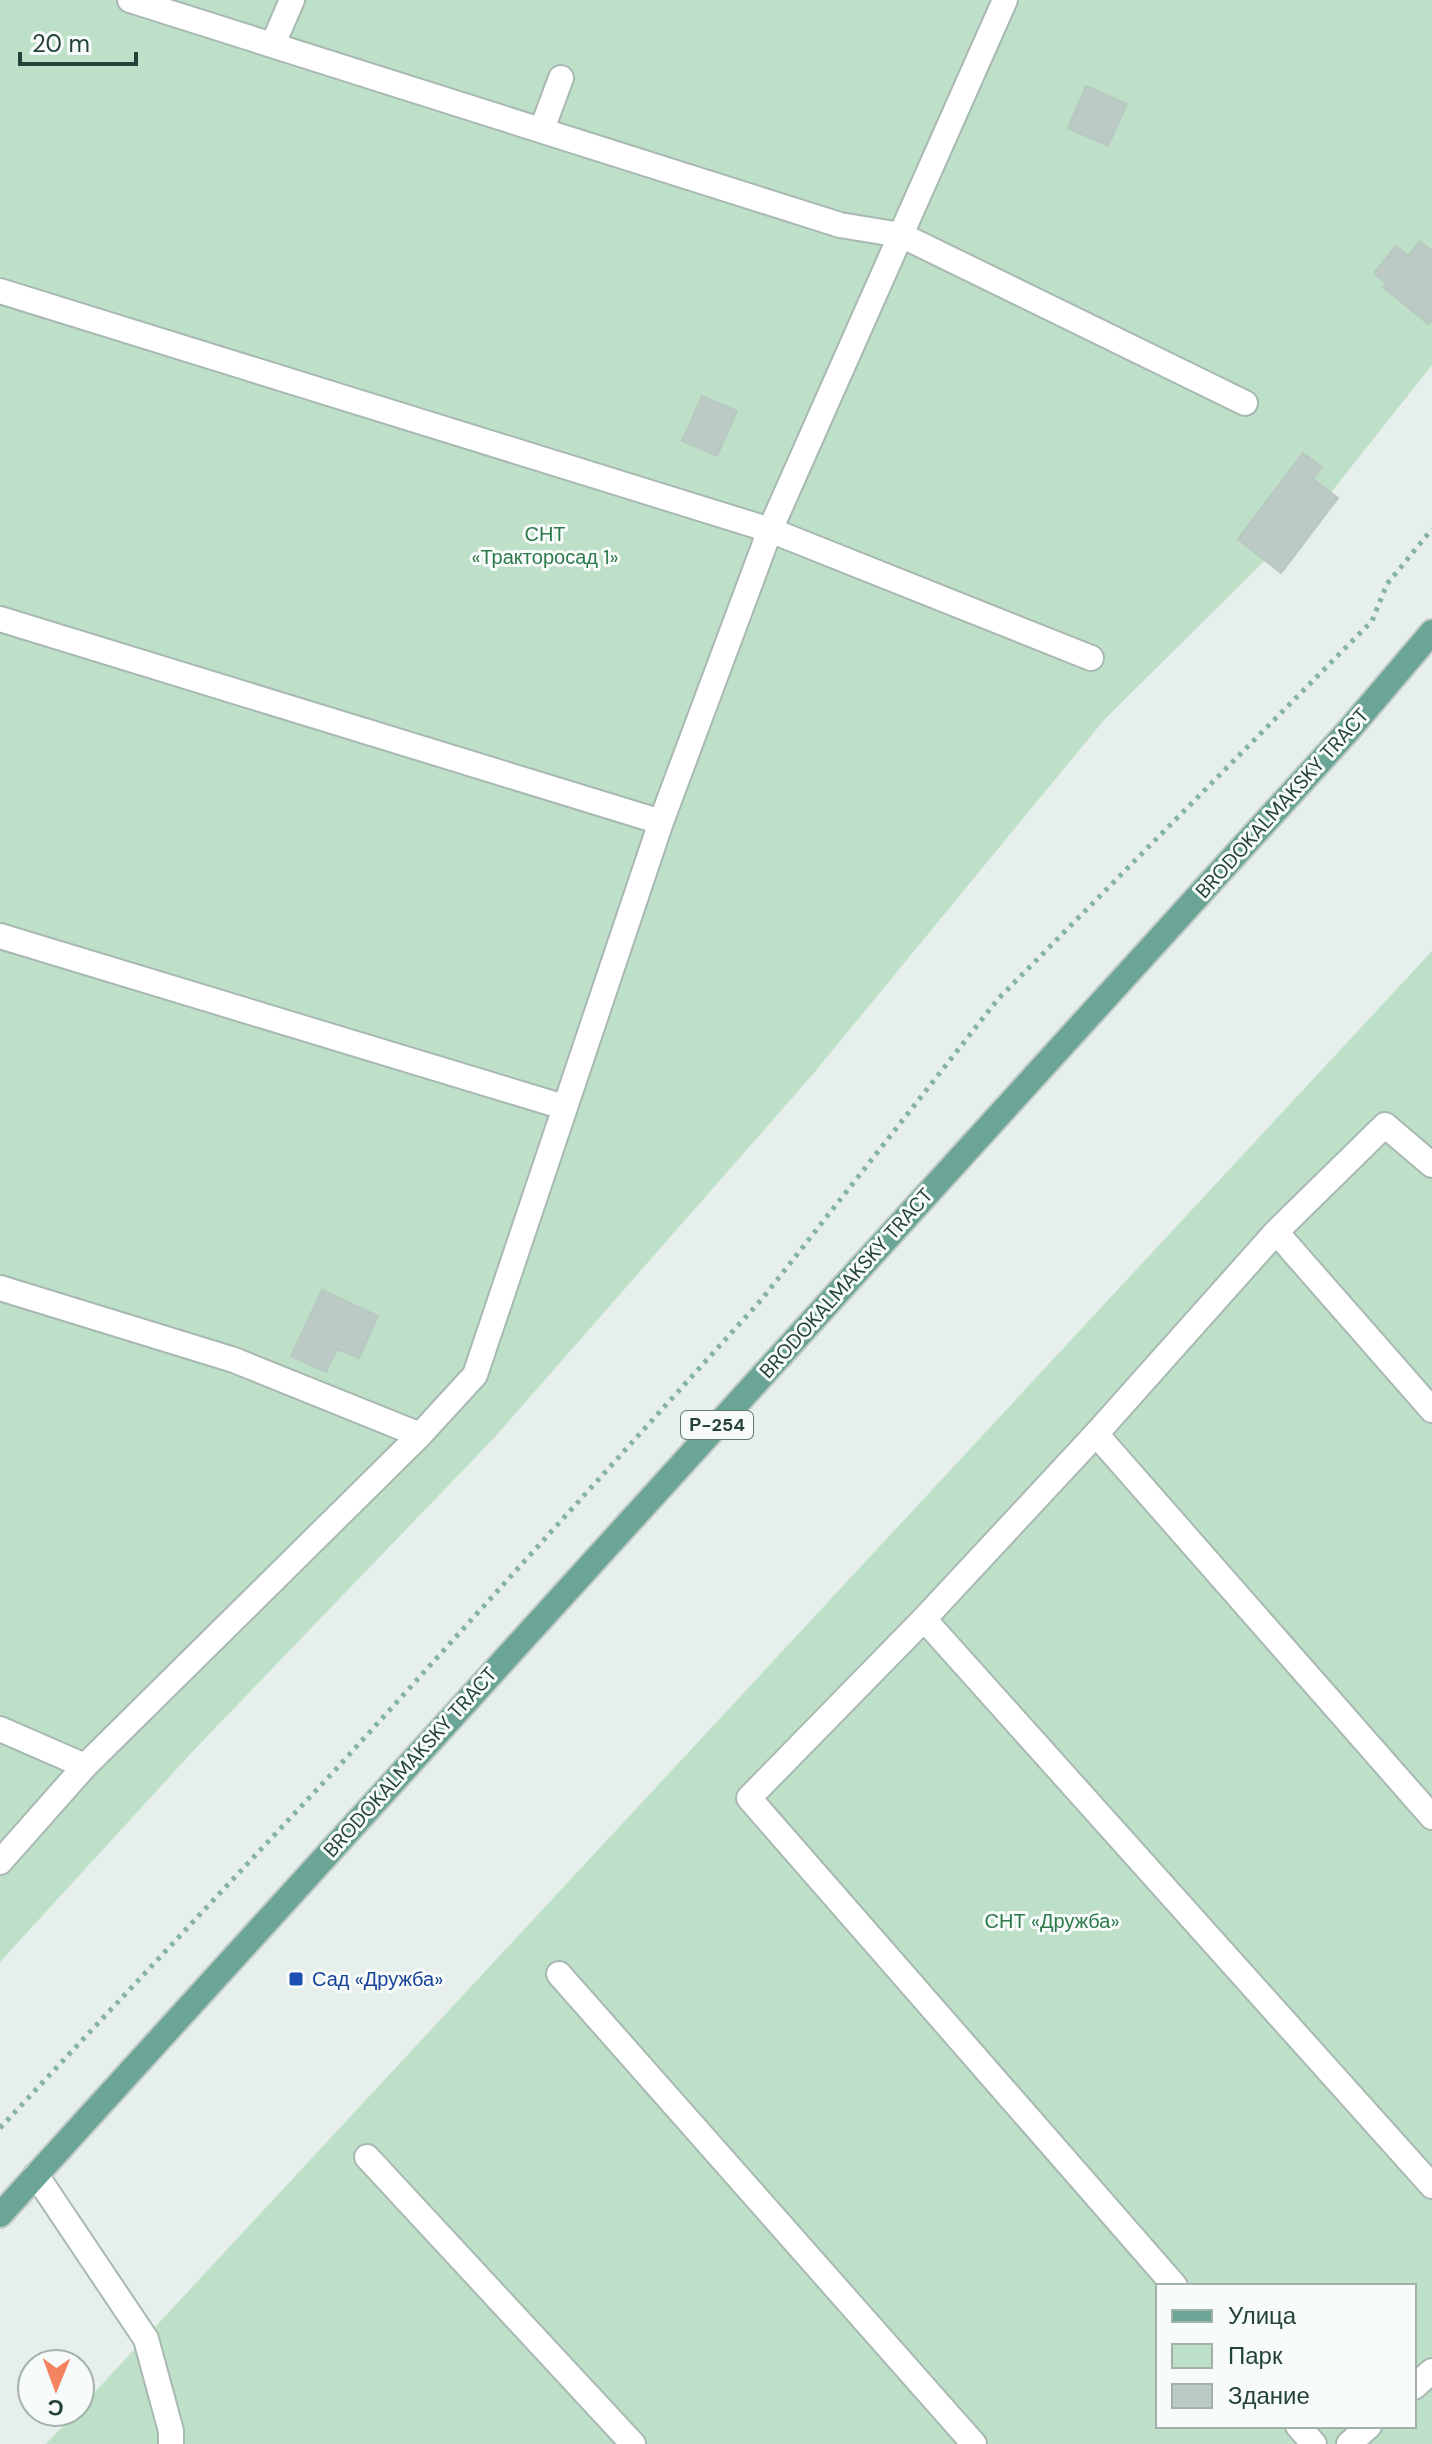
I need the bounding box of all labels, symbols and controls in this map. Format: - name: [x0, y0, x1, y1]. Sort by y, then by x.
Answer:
- scale bar: [20, 16, 136, 66]
- text: 20 m: [32, 28, 90, 59]
- park label: СНТ «Тракторосад 1»: [471, 521, 619, 570]
- street label: BRODOKALMAKSKY TRACT: [1190, 703, 1374, 903]
- street label: BRODOKALMAKSKY TRACT: [754, 1183, 938, 1383]
- road number: Р-254: [681, 1411, 753, 1439]
- street label: BRODOKALMAKSKY TRACT: [318, 1662, 502, 1862]
- park label: СНТ «Дружба»: [985, 1908, 1119, 1934]
- place label: Сад «Дружба»: [312, 1966, 443, 1992]
- marker: Сад «Дружба»: [287, 1970, 305, 1988]
- legend: [1156, 2284, 1416, 2428]
- text: Улица: [1228, 2300, 1297, 2331]
- text: Парк: [1228, 2340, 1283, 2371]
- north arrow: [16, 2348, 96, 2428]
- text: Здание: [1228, 2380, 1310, 2411]
- text: С: [47, 2393, 64, 2422]

